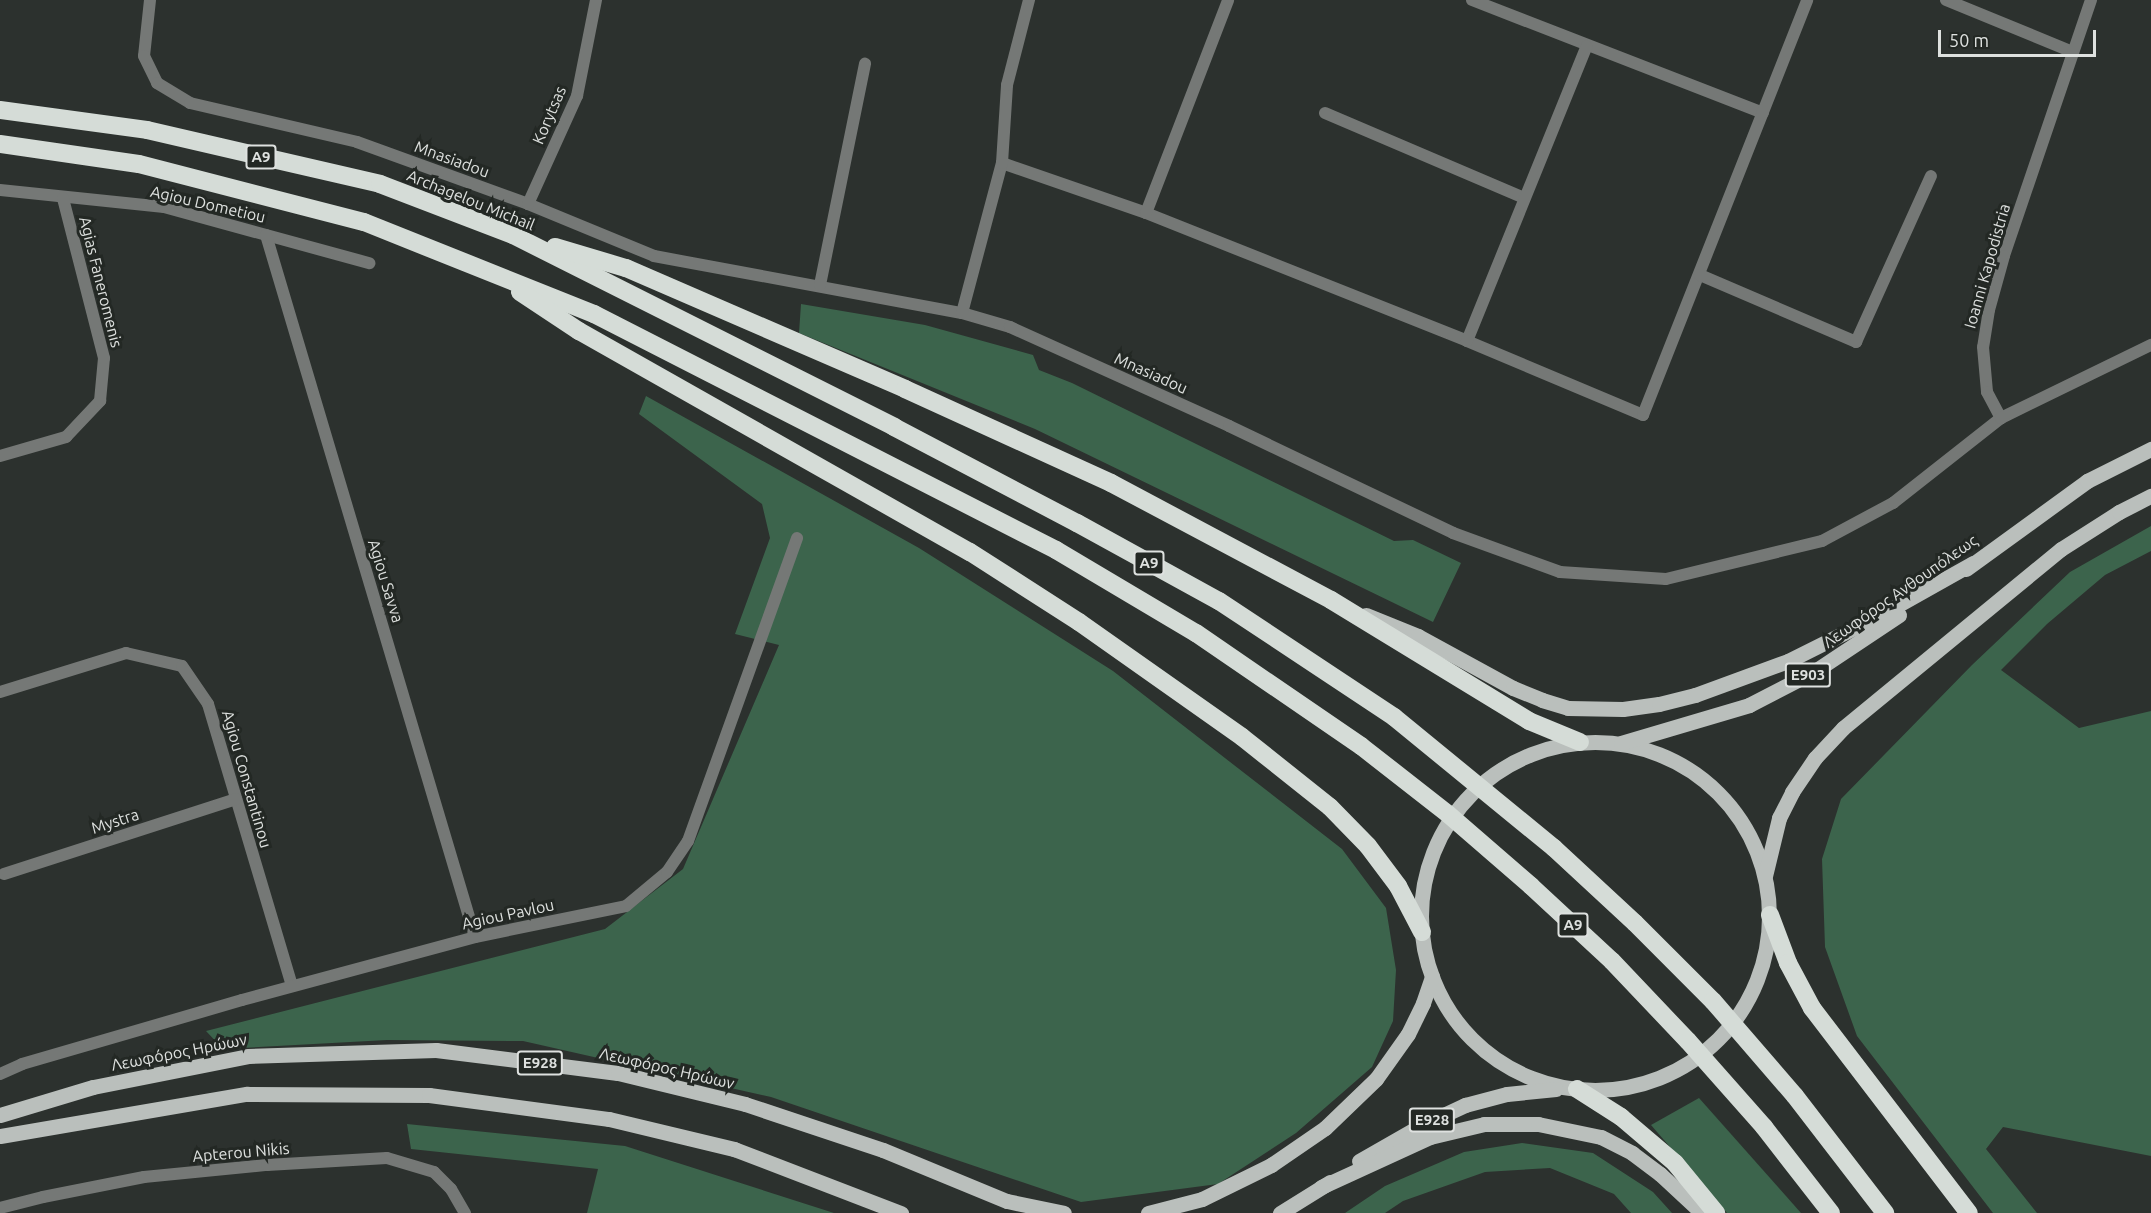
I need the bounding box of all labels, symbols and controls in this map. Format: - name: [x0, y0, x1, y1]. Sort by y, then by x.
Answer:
- scale bar: [1941, 18, 2098, 56]
- text: 50 m: [1949, 30, 1989, 50]
- street label: Korytsas: [528, 83, 570, 147]
- street label: Mnasiadou: [412, 137, 492, 181]
- road number: A9: [244, 145, 278, 169]
- street label: Archagelou Michail: [404, 166, 538, 234]
- street label: Agiou Dometiou: [149, 181, 267, 227]
- street label: Ioanni Kapodistria: [1960, 201, 2014, 331]
- street label: Agias Faneromenis: [75, 215, 127, 349]
- street label: Mnasiadou: [1111, 348, 1191, 398]
- street label: Λεωφόρος Ανθουπόλεως: [1819, 530, 1981, 652]
- street label: Agiou Savva: [364, 537, 408, 625]
- road number: A9: [1132, 551, 1166, 575]
- road number: E903: [1784, 663, 1832, 687]
- street label: Agiou Constantinou: [218, 708, 276, 850]
- street label: Mystra: [89, 804, 141, 838]
- street label: Agiou Pavlou: [460, 895, 556, 933]
- road number: A9: [1556, 913, 1590, 937]
- street label: Λεωφόρος Ηρώων: [109, 1029, 249, 1075]
- street label: Λεωφόρος Ηρώων: [598, 1043, 736, 1093]
- road number: E928: [516, 1051, 564, 1075]
- road number: E928: [1408, 1108, 1456, 1132]
- street label: Apterou Nikis: [192, 1138, 290, 1166]

